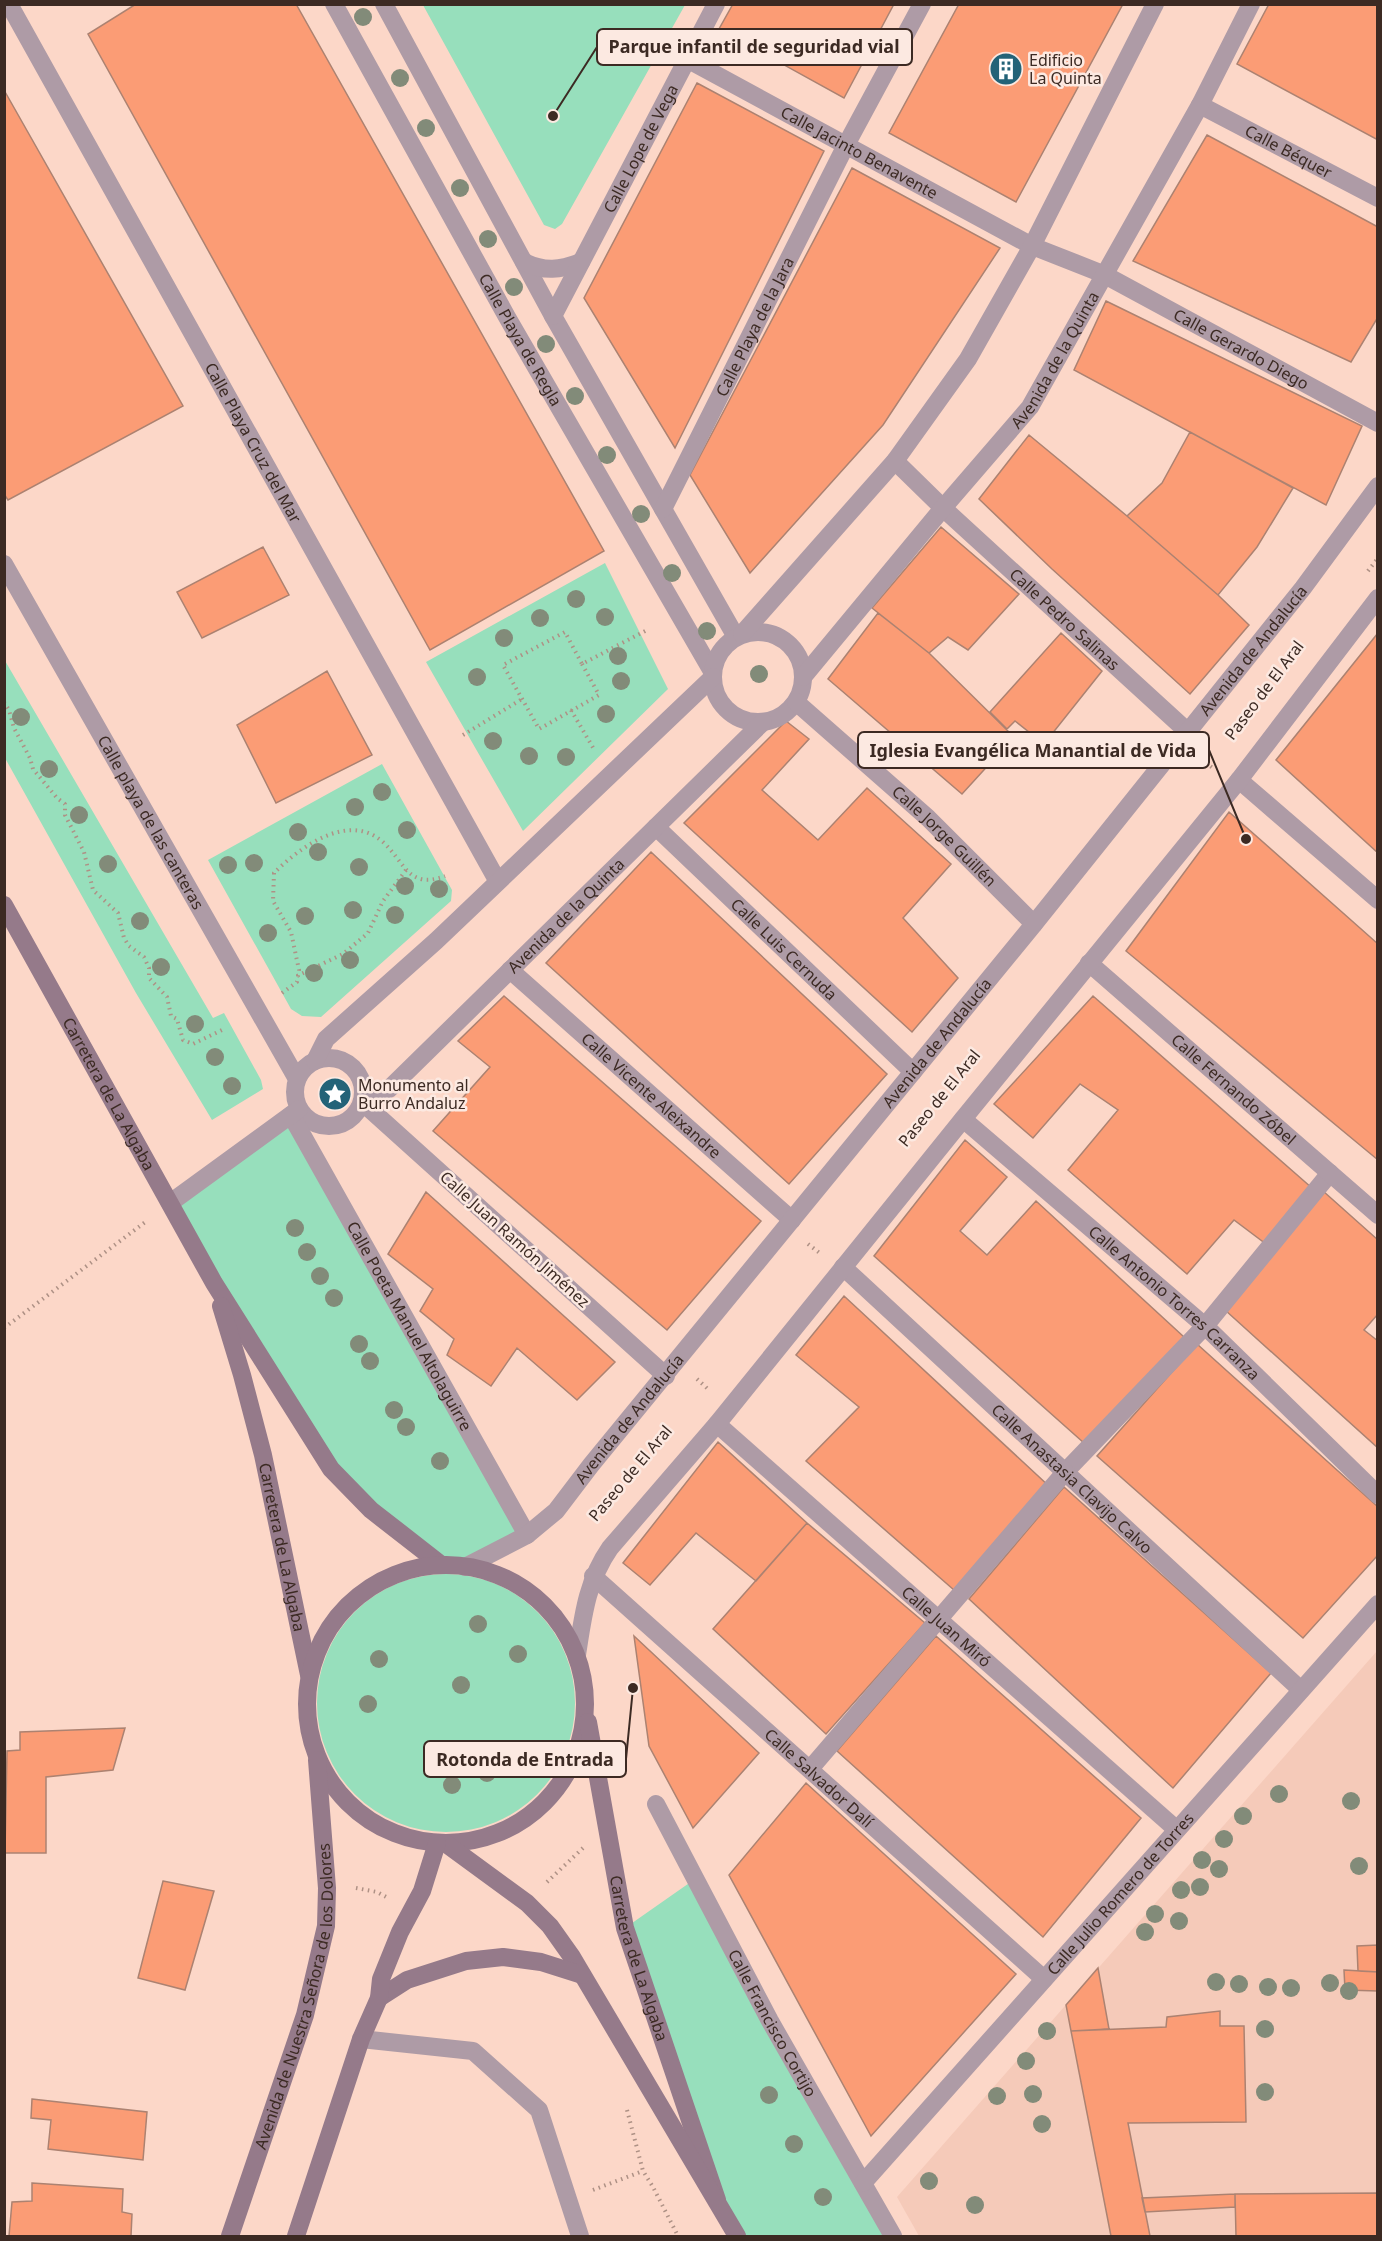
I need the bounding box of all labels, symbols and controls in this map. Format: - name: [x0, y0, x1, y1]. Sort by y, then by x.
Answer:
- callout: Parque infantil de seguridad vial: [597, 29, 912, 65]
- text: Parque infantil de seguridad vial: [608, 34, 900, 58]
- place label: Edificio La Quinta: [1029, 49, 1102, 89]
- building icon: Edificio La Quinta: [988, 51, 1024, 87]
- street label: Calle Lope de Vega: [598, 81, 683, 216]
- street label: Calle Jacinto Benavente: [777, 101, 942, 204]
- street label: Calle Béquer: [1241, 119, 1336, 183]
- street label: Calle Playa de la Jara: [710, 253, 799, 400]
- street label: Calle Playa de Regla: [474, 269, 567, 410]
- street label: Avenida de la Quinta: [1006, 287, 1104, 433]
- street label: Calle Gerardo Diego: [1170, 303, 1313, 395]
- street label: Calle Playa Cruz del Mar: [200, 358, 307, 527]
- street label: Calle Pedro Salinas: [1005, 563, 1124, 675]
- street label: Avenida de Andalucía: [1194, 581, 1312, 720]
- street label: Paseo de El Aral: [1219, 636, 1309, 744]
- street label: Calle playa de las canteras: [93, 731, 209, 913]
- callout: Iglesia Evangélica Manantial de Vida: [858, 732, 1209, 768]
- text: Iglesia Evangélica Manantial de Vida: [870, 738, 1196, 762]
- street label: Calle Jorge Guillén: [887, 781, 1001, 891]
- street label: Avenida de la Quinta: [502, 853, 629, 978]
- street label: Calle Luis Cernuda: [726, 893, 842, 1005]
- street label: Avenida de Andalucía: [877, 973, 996, 1112]
- street label: Carretera de La Algaba: [58, 1013, 160, 1174]
- street label: Calle Vicente Aleixandre: [577, 1027, 726, 1163]
- street label: Calle Fernando Zóbel: [1167, 1029, 1301, 1150]
- street label: Paseo de El Aral: [893, 1045, 985, 1151]
- place label: Monumento al Burro Andaluz: [358, 1074, 469, 1114]
- place icon: Monumento al Burro Andaluz: [317, 1076, 353, 1112]
- street label: Calle Juan Ramón Jiménez: [435, 1166, 595, 1312]
- street label: Calle Poeta Manuel Altolaguirre: [342, 1217, 477, 1435]
- street label: Calle Antonio Torres Carranza: [1084, 1220, 1265, 1385]
- street label: Avenida de Andalucía: [570, 1349, 688, 1488]
- street label: Calle Anastasia Clavijo Calvo: [987, 1399, 1157, 1559]
- street label: Paseo de El Aral: [583, 1420, 677, 1526]
- street label: Carretera de La Algaba: [254, 1461, 311, 1634]
- street label: Calle Juan Miró: [897, 1581, 996, 1672]
- street label: Calle Salvador Dalí: [760, 1723, 879, 1833]
- callout: Rotonda de Entrada: [424, 1741, 626, 1777]
- text: Rotonda de Entrada: [436, 1747, 614, 1771]
- street label: Calle Julio Romero de Torres: [1042, 1808, 1199, 1980]
- street label: Avenida de Nuestra Señora de los Dolores: [249, 1842, 338, 2152]
- street label: Carretera de La Algaba: [605, 1874, 673, 2044]
- street label: Calle Francisco Cortijo: [723, 1945, 822, 2101]

